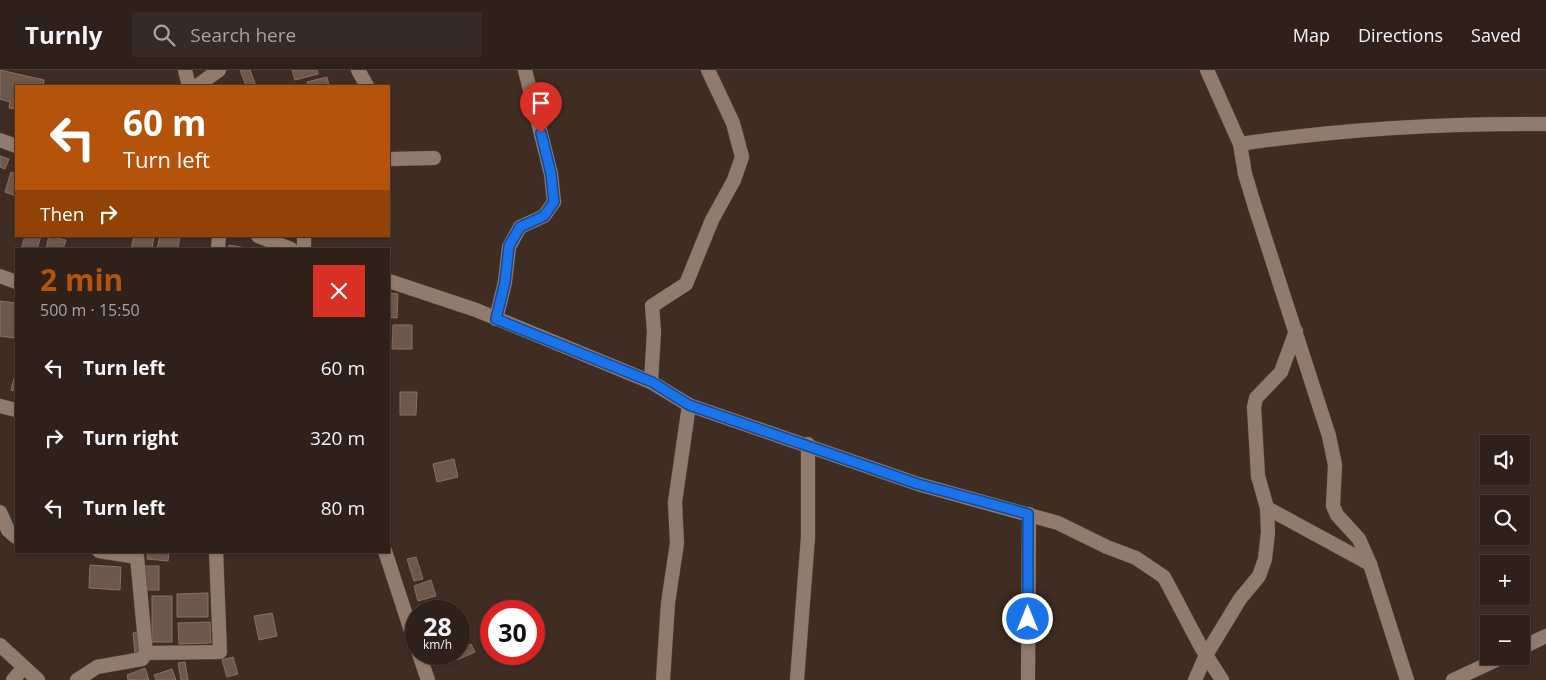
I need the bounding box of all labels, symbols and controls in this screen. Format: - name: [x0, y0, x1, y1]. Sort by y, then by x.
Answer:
- search box: [132, 12, 482, 57]
- text: Turnly: [25, 18, 102, 51]
- icon: search: [150, 21, 178, 49]
- text: Search here: [190, 22, 296, 48]
- text: Map: [1293, 23, 1330, 47]
- text: Directions: [1358, 23, 1443, 47]
- text: Saved: [1471, 23, 1521, 47]
- pin: [520, 82, 562, 133]
- icon: arrive: [527, 89, 555, 117]
- text: 60 m: [123, 99, 206, 146]
- icon: left: [40, 105, 105, 170]
- text: Turn left: [123, 144, 210, 174]
- icon: right: [94, 200, 122, 228]
- text: Then: [40, 201, 84, 227]
- text: 2 min: [40, 259, 123, 300]
- button: close: [313, 265, 365, 317]
- text: 500 m · 15:50: [40, 299, 140, 321]
- icon: left: [40, 354, 68, 382]
- text: Turn left: [83, 355, 165, 381]
- text: 60 m: [321, 355, 365, 381]
- icon: right: [40, 424, 68, 452]
- text: Turn right: [83, 425, 178, 451]
- text: 320 m: [310, 425, 365, 451]
- map controls: [1480, 435, 1530, 665]
- button: sound: [1480, 435, 1530, 485]
- icon: left: [40, 494, 68, 522]
- text: Turn left: [83, 495, 165, 521]
- text: 80 m: [321, 495, 365, 521]
- button: search: [1480, 495, 1530, 545]
- button: +: [1480, 555, 1530, 605]
- position arrow: [1001, 592, 1053, 644]
- speed limit sign: 30: [480, 600, 545, 665]
- text: 28: [423, 609, 452, 643]
- button: −: [1480, 615, 1530, 665]
- text: km/h: [423, 636, 452, 653]

